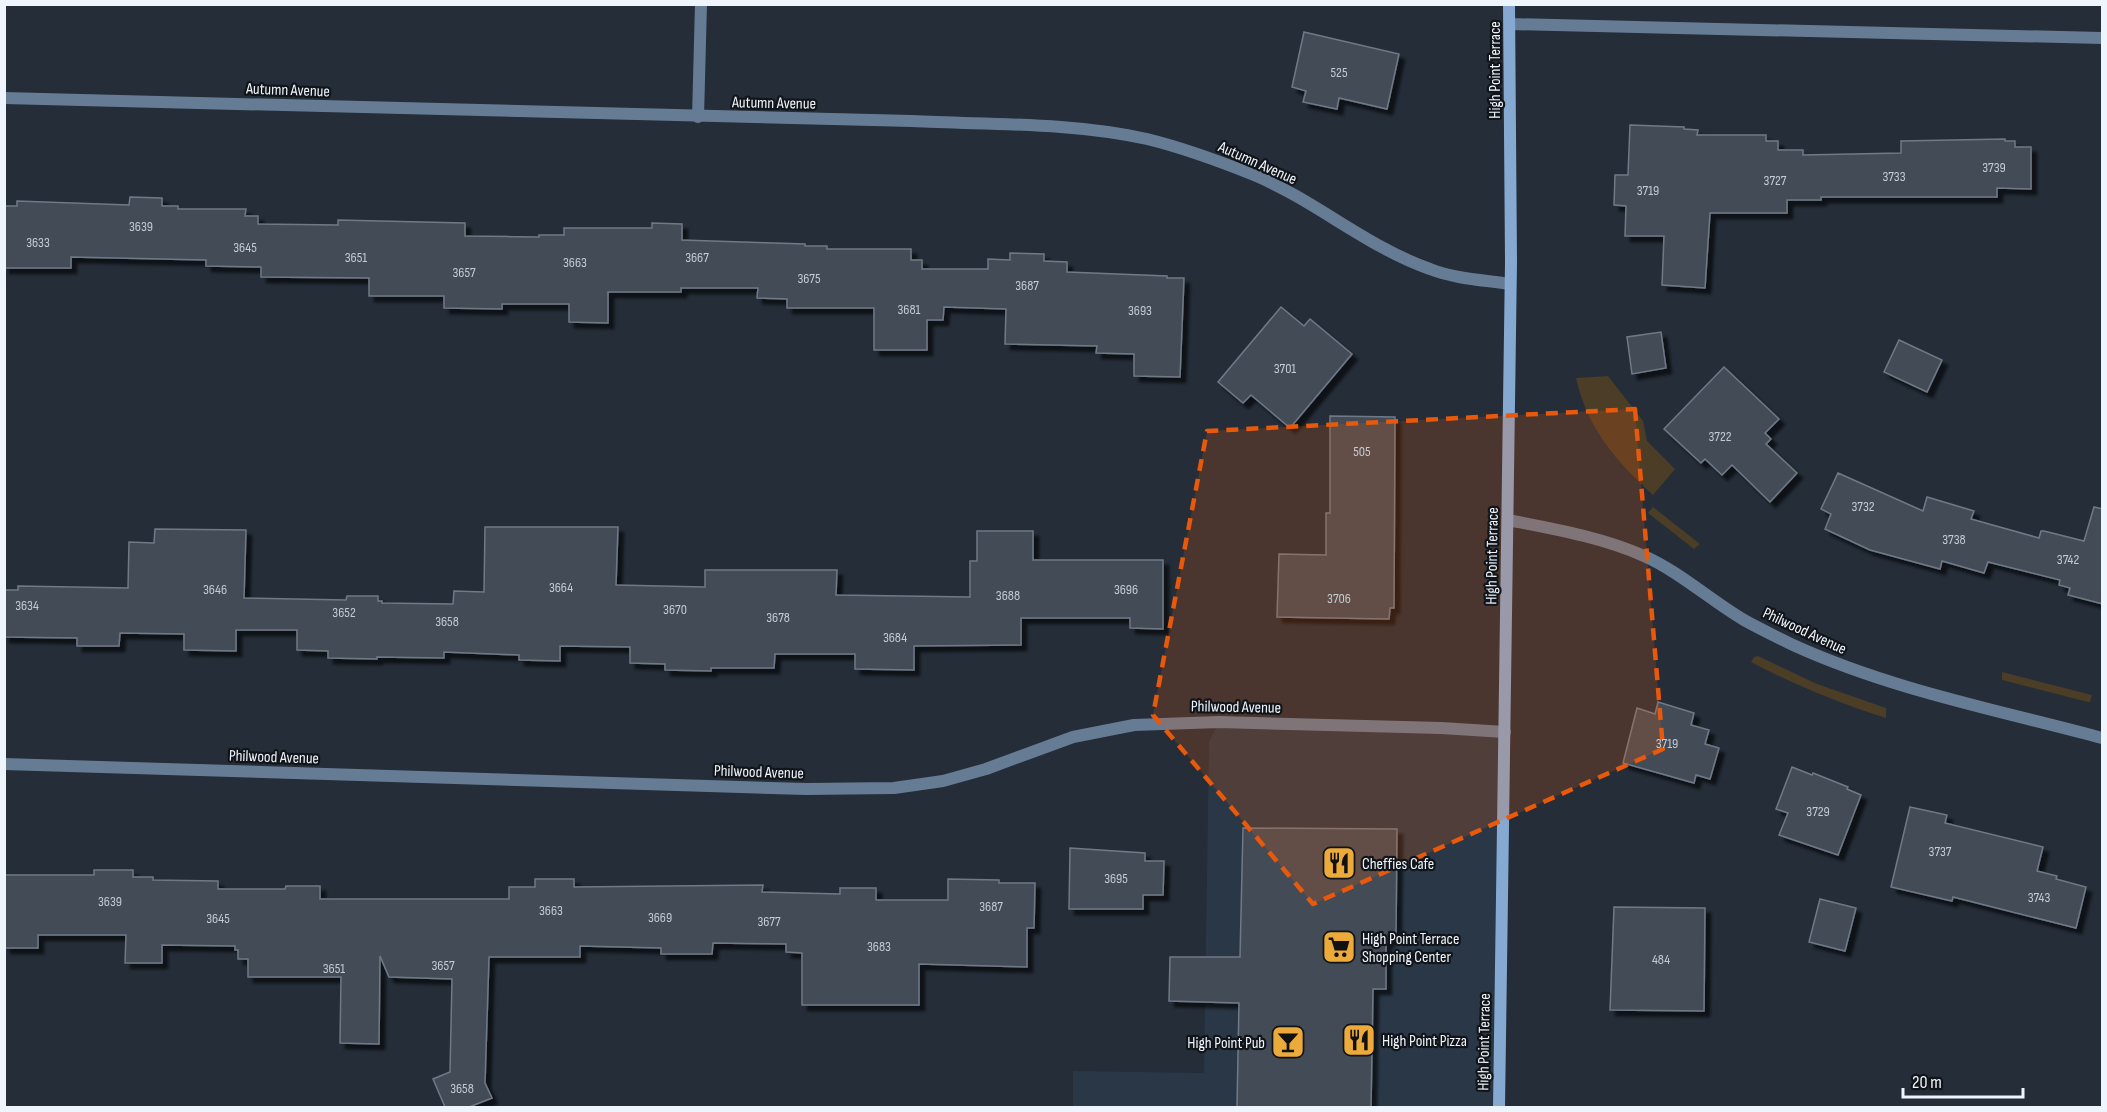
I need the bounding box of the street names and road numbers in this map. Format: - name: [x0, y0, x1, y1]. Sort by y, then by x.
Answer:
- street label: High Point Terrace: [1486, 21, 1505, 119]
- street label: Autumn Avenue: [245, 80, 330, 101]
- street label: Autumn Avenue: [731, 93, 816, 114]
- street label: Autumn Avenue: [1214, 137, 1300, 189]
- street label: High Point Terrace: [1482, 507, 1503, 605]
- street label: Philwood Avenue: [1760, 604, 1849, 659]
- street label: Philwood Avenue: [1191, 697, 1281, 718]
- street label: Philwood Avenue: [229, 746, 319, 769]
- street label: Philwood Avenue: [714, 761, 804, 784]
- street label: High Point Terrace: [1474, 993, 1495, 1091]

